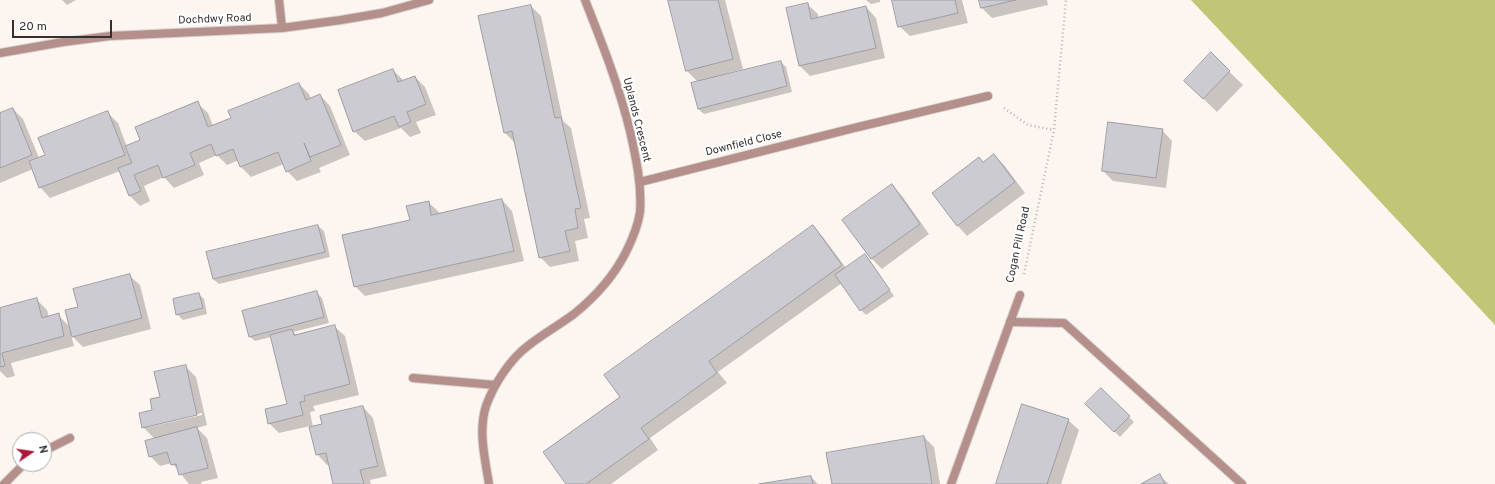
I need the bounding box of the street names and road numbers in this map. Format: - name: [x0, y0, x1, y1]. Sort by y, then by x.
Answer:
- street label: Dochdwy Road: [178, 12, 252, 28]
- street label: Uplands Crescent: [619, 76, 653, 164]
- street label: Downfield Close: [704, 128, 784, 160]
- street label: Cogan Pill Road: [1004, 205, 1034, 285]

